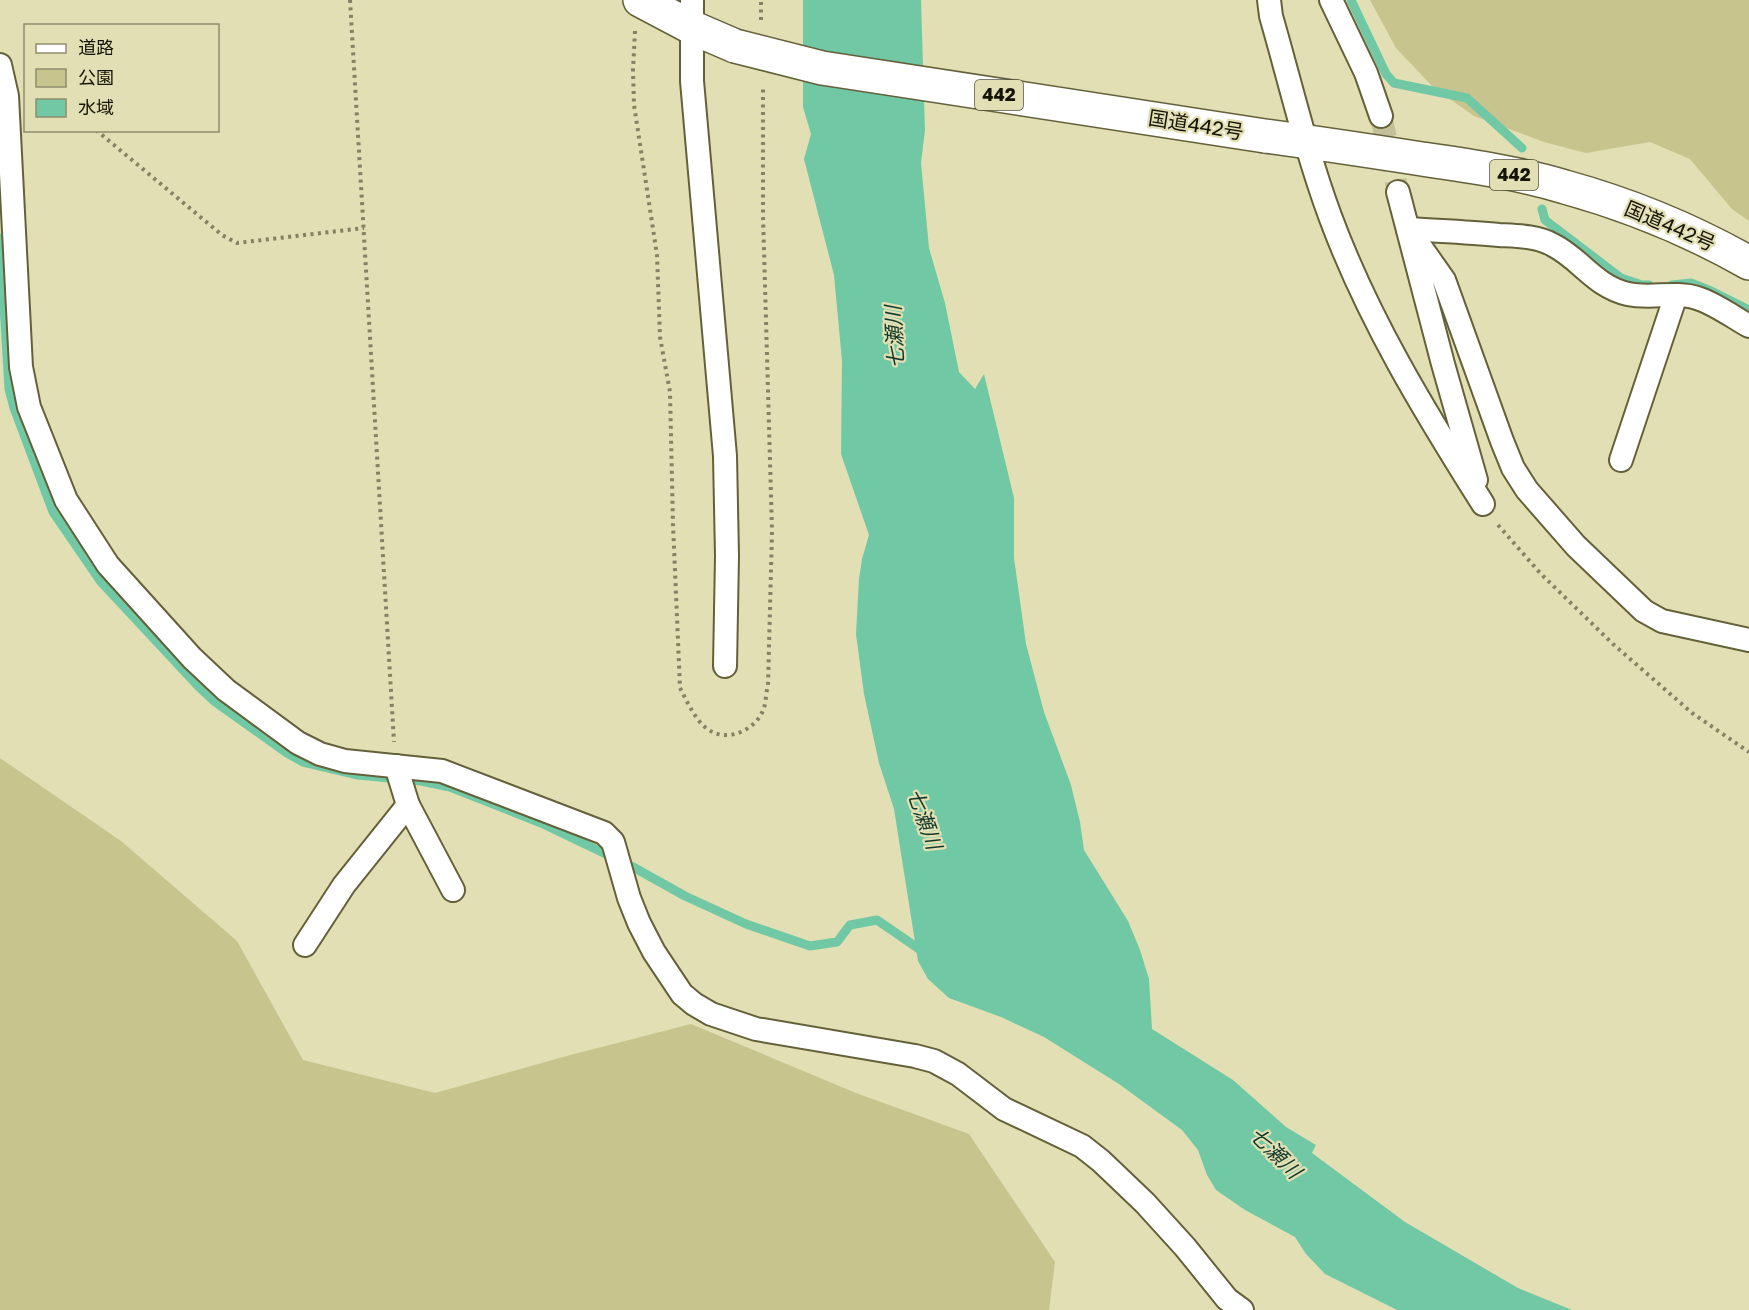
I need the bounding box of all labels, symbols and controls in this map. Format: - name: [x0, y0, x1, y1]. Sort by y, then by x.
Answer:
- legend: [24, 24, 219, 132]
- text: 道路: [78, 36, 114, 58]
- text: 公園: [78, 66, 114, 88]
- road number: 442: [975, 80, 1023, 110]
- text: 水域: [78, 96, 114, 118]
- street label: 国道442号: [1147, 105, 1245, 143]
- road number: 442: [1490, 160, 1538, 190]
- street label: 国道442号: [1622, 195, 1719, 255]
- water label: 七瀬川: [879, 303, 909, 369]
- water label: 七瀬川: [902, 785, 949, 855]
- water label: 七瀬川: [1244, 1121, 1309, 1185]

